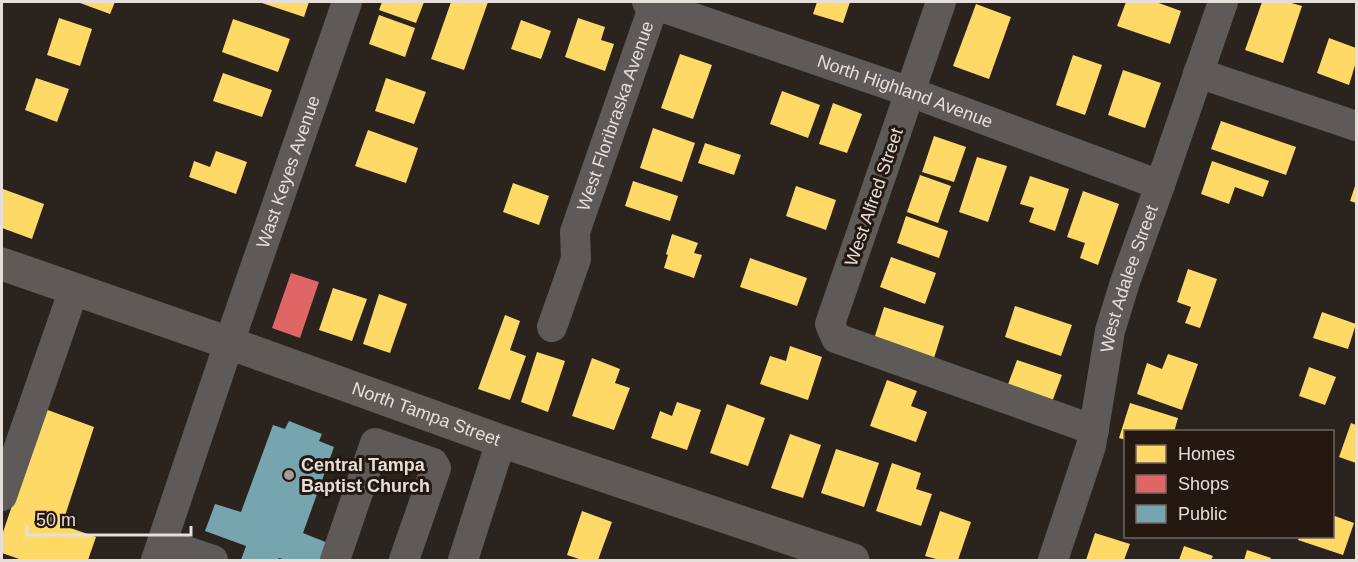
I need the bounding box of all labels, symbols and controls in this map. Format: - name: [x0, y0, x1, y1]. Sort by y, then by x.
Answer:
- street label: West Floribraska Avenue: [573, 18, 658, 213]
- street label: North Highland Avenue: [815, 51, 995, 132]
- street label: Wast Keyes Avenue: [253, 93, 324, 251]
- street label: West Alfred Street: [841, 125, 907, 269]
- street label: West Adalee Street: [1097, 202, 1162, 354]
- street label: North Tampa Street: [350, 378, 503, 450]
- legend: [1124, 430, 1334, 538]
- text: Homes: [1178, 444, 1235, 464]
- place label: Central Tampa Baptist Church: [301, 455, 430, 496]
- marker: Central Tampa Baptist Church: [282, 468, 296, 482]
- text: Shops: [1178, 474, 1229, 494]
- scale bar: [27, 499, 190, 537]
- text: Public: [1178, 504, 1227, 524]
- text: 50 m: [36, 510, 76, 530]

